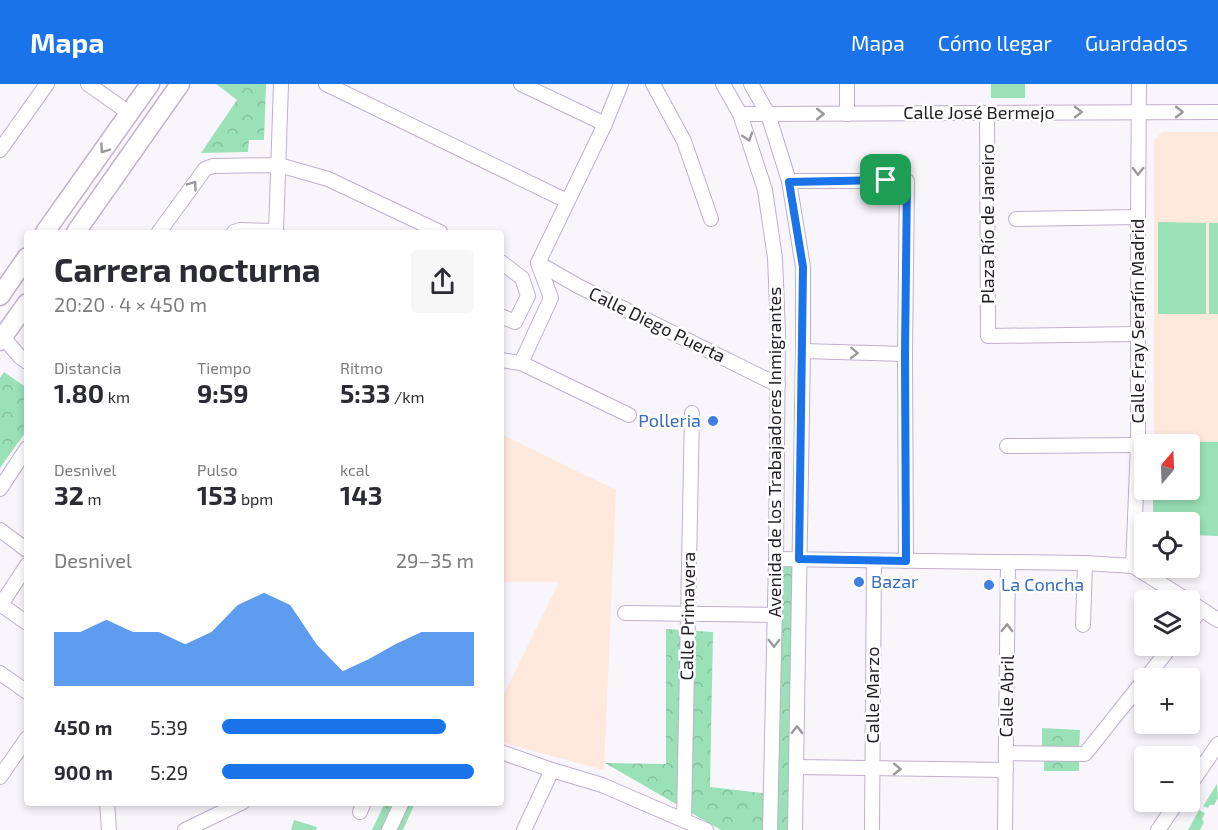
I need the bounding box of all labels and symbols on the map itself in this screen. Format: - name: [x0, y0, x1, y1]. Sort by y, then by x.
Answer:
- street label: Calle José Bermejo: [903, 101, 1055, 123]
- one-way arrow: [1073, 106, 1082, 119]
- one-way arrow: [1174, 106, 1183, 118]
- one-way arrow: [815, 108, 824, 120]
- one-way arrow: [740, 131, 753, 142]
- one-way arrow: [100, 142, 111, 153]
- street label: Plaza Río de Janeiro: [976, 144, 998, 304]
- pin: [860, 154, 911, 205]
- one-way arrow: [1132, 166, 1144, 175]
- one-way arrow: [186, 180, 197, 191]
- street label: Calle Fray Serafín Madrid: [1126, 219, 1148, 423]
- street label: Calle Diego Puerta: [586, 281, 729, 367]
- street label: Avenida de los Trabajadores Inmigrantes: [763, 287, 785, 617]
- one-way arrow: [850, 346, 859, 359]
- place label: Polleria: [638, 409, 701, 431]
- marker: Polleria: [706, 414, 720, 428]
- north arrow: [1134, 434, 1200, 500]
- street label: Calle Primavera: [675, 551, 699, 681]
- place label: Bazar: [871, 570, 918, 592]
- place label: La Concha: [1001, 573, 1084, 595]
- marker: Bazar: [852, 575, 866, 589]
- marker: La Concha: [982, 578, 996, 592]
- one-way arrow: [1001, 623, 1014, 632]
- one-way arrow: [768, 639, 780, 648]
- street label: Calle Marzo: [861, 647, 883, 743]
- street label: Calle Abril: [994, 654, 1018, 737]
- one-way arrow: [791, 725, 803, 734]
- one-way arrow: [892, 762, 901, 775]

